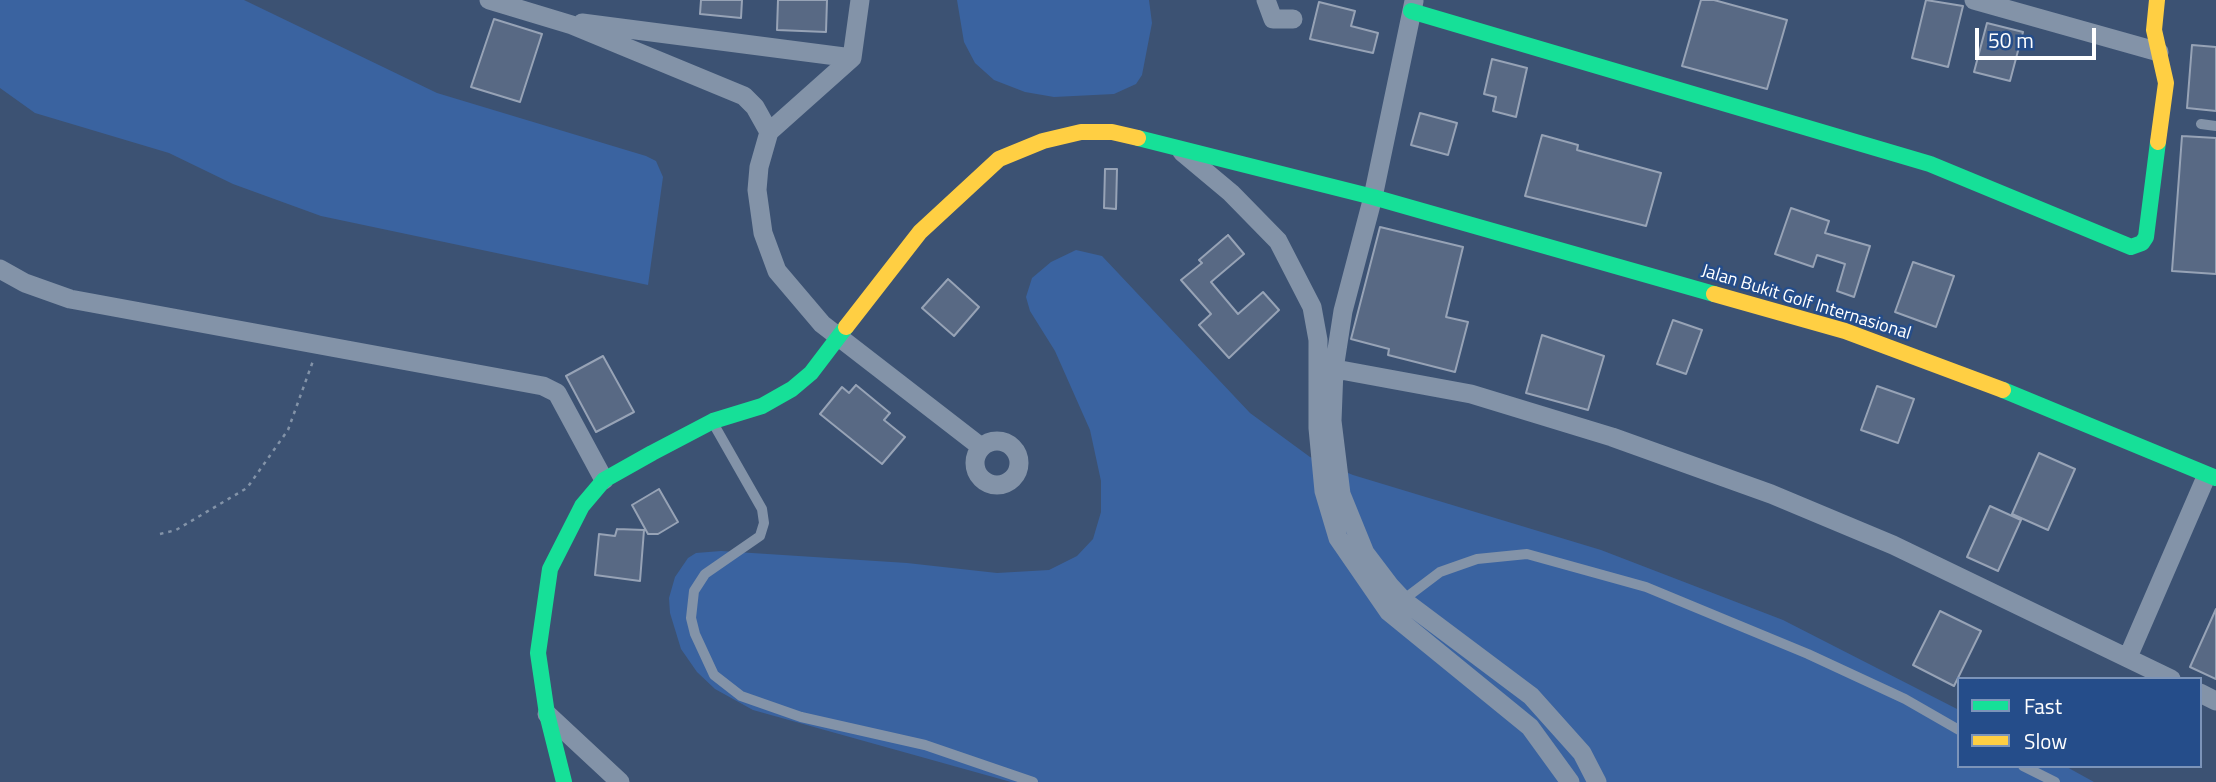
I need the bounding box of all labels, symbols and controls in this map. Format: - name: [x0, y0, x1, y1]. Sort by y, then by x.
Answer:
- scale bar: [1978, 14, 2099, 58]
- text: 50 m: [1988, 24, 2034, 56]
- street label: Jalan Bukit Golf Internasional: [1699, 261, 1913, 345]
- legend: [1957, 677, 2202, 768]
- text: Fast: [2024, 690, 2062, 722]
- text: Slow: [2024, 725, 2067, 757]

